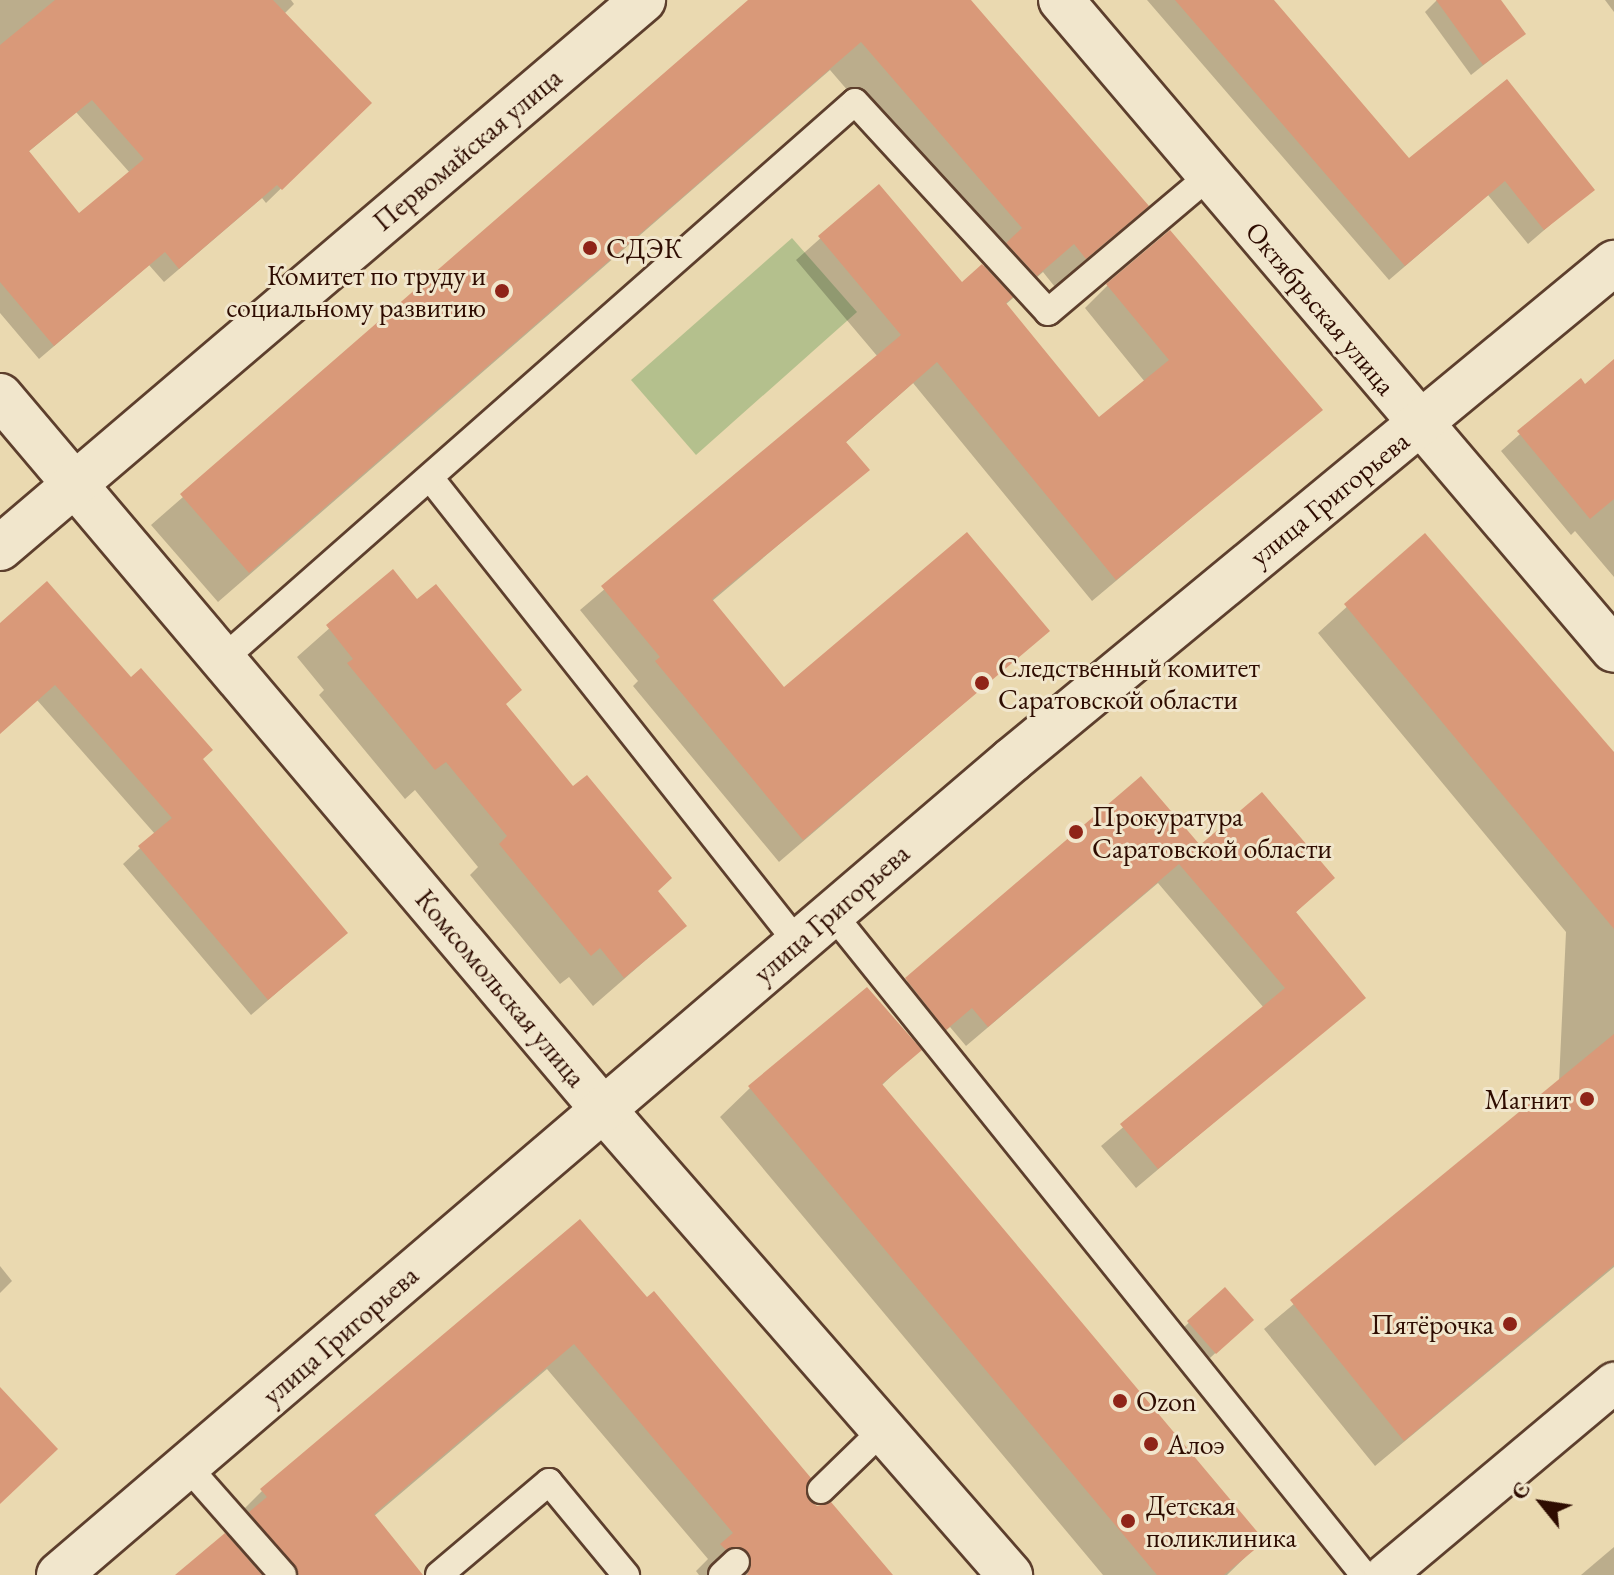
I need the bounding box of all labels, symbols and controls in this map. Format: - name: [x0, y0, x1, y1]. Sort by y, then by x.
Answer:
- street label: Первомайская улица: [366, 60, 568, 238]
- street label: Октябрьская улица: [1239, 215, 1403, 401]
- place label: СДЭК: [606, 231, 682, 265]
- marker: СДЭК: [581, 239, 599, 257]
- place label: Комитет по труду и социальному развитию: [226, 258, 486, 324]
- marker: Комитет по труду и социальному развитию: [493, 282, 511, 300]
- street label: улица Григорьева: [1242, 423, 1416, 573]
- place label: Следственный комитет Саратовской области: [998, 650, 1260, 716]
- marker: Следственный комитет Саратовской области: [973, 674, 991, 692]
- place label: Прокуратура Саратовской области: [1092, 799, 1332, 865]
- marker: Прокуратура Саратовской области: [1067, 823, 1085, 841]
- street label: улица Григорьева: [746, 836, 916, 990]
- street label: Комсомольская улица: [409, 882, 593, 1094]
- place label: Магнит: [1484, 1082, 1571, 1116]
- marker: Магнит: [1578, 1090, 1596, 1108]
- street label: улица Григорьева: [255, 1258, 425, 1412]
- place label: Пятёрочка: [1371, 1307, 1494, 1341]
- marker: Пятёрочка: [1501, 1315, 1519, 1333]
- place label: Ozon: [1136, 1384, 1197, 1418]
- marker: Ozon: [1111, 1392, 1129, 1410]
- place label: Алоэ: [1167, 1427, 1225, 1461]
- marker: Алоэ: [1142, 1435, 1160, 1453]
- north arrow: [1502, 1463, 1582, 1543]
- text: С: [1504, 1477, 1537, 1505]
- place label: Детская поликлиника: [1146, 1488, 1297, 1554]
- marker: Детская поликлиника: [1117, 1510, 1139, 1532]

